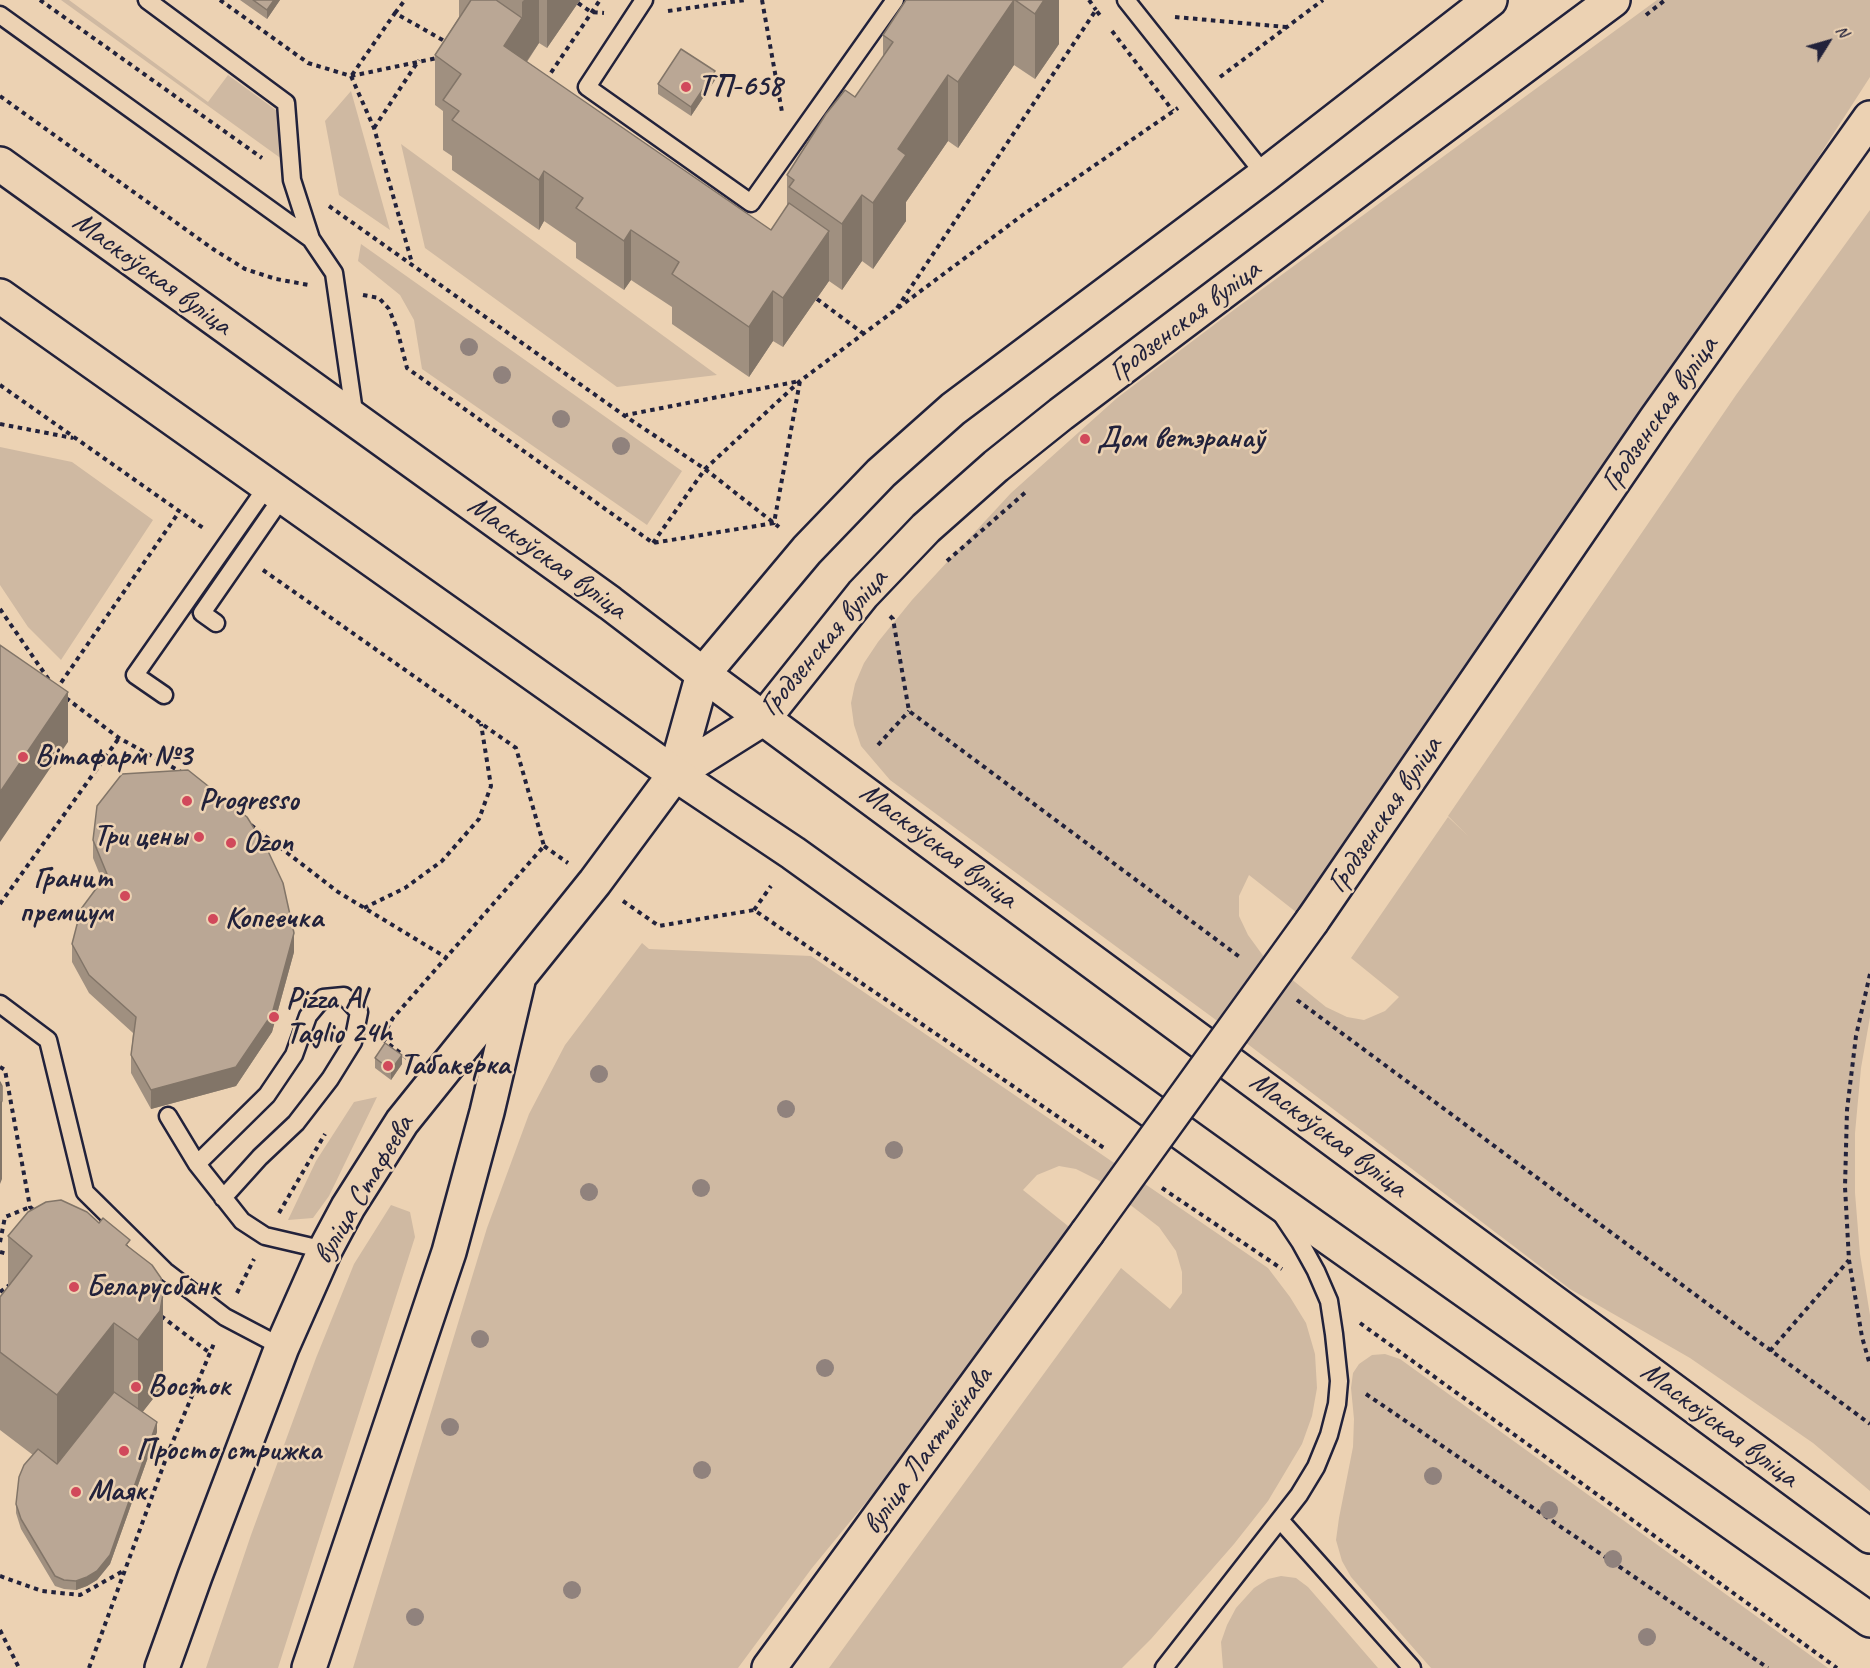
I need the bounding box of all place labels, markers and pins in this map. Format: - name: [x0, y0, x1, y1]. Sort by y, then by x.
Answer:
- place label: ТП-658: [698, 69, 782, 105]
- marker: ТП-658: [679, 80, 693, 94]
- place label: Дом ветэранаў: [1097, 421, 1265, 457]
- marker: Дом ветэранаў: [1078, 432, 1092, 446]
- place label: Вітафарм №3: [35, 739, 192, 775]
- marker: Вітафарм №3: [16, 750, 30, 764]
- place label: Progresso: [199, 783, 298, 819]
- marker: Progresso: [180, 794, 194, 808]
- place label: Три цены: [94, 819, 187, 855]
- place label: Ozon: [243, 825, 293, 861]
- marker: Три цены: [192, 830, 206, 844]
- marker: Ozon: [224, 836, 238, 850]
- place label: Гранит премиум: [19, 861, 113, 932]
- marker: Гранит премиум: [118, 889, 132, 903]
- place label: Копеечка: [225, 901, 323, 937]
- marker: Копеечка: [206, 912, 220, 926]
- place label: Pizza Al Taglio 24h: [286, 982, 392, 1052]
- marker: Pizza Al Taglio 24h: [267, 1010, 281, 1024]
- place label: Табакерка: [400, 1048, 510, 1084]
- marker: Табакерка: [381, 1059, 395, 1073]
- place label: Беларусбанк: [86, 1269, 221, 1305]
- marker: Беларусбанк: [67, 1280, 81, 1294]
- place label: Восток: [148, 1369, 230, 1405]
- marker: Восток: [129, 1380, 143, 1394]
- place label: Просто стрижка: [136, 1433, 322, 1469]
- marker: Просто стрижка: [117, 1444, 131, 1458]
- place label: Маяк: [88, 1474, 146, 1510]
- marker: Маяк: [69, 1485, 83, 1499]

